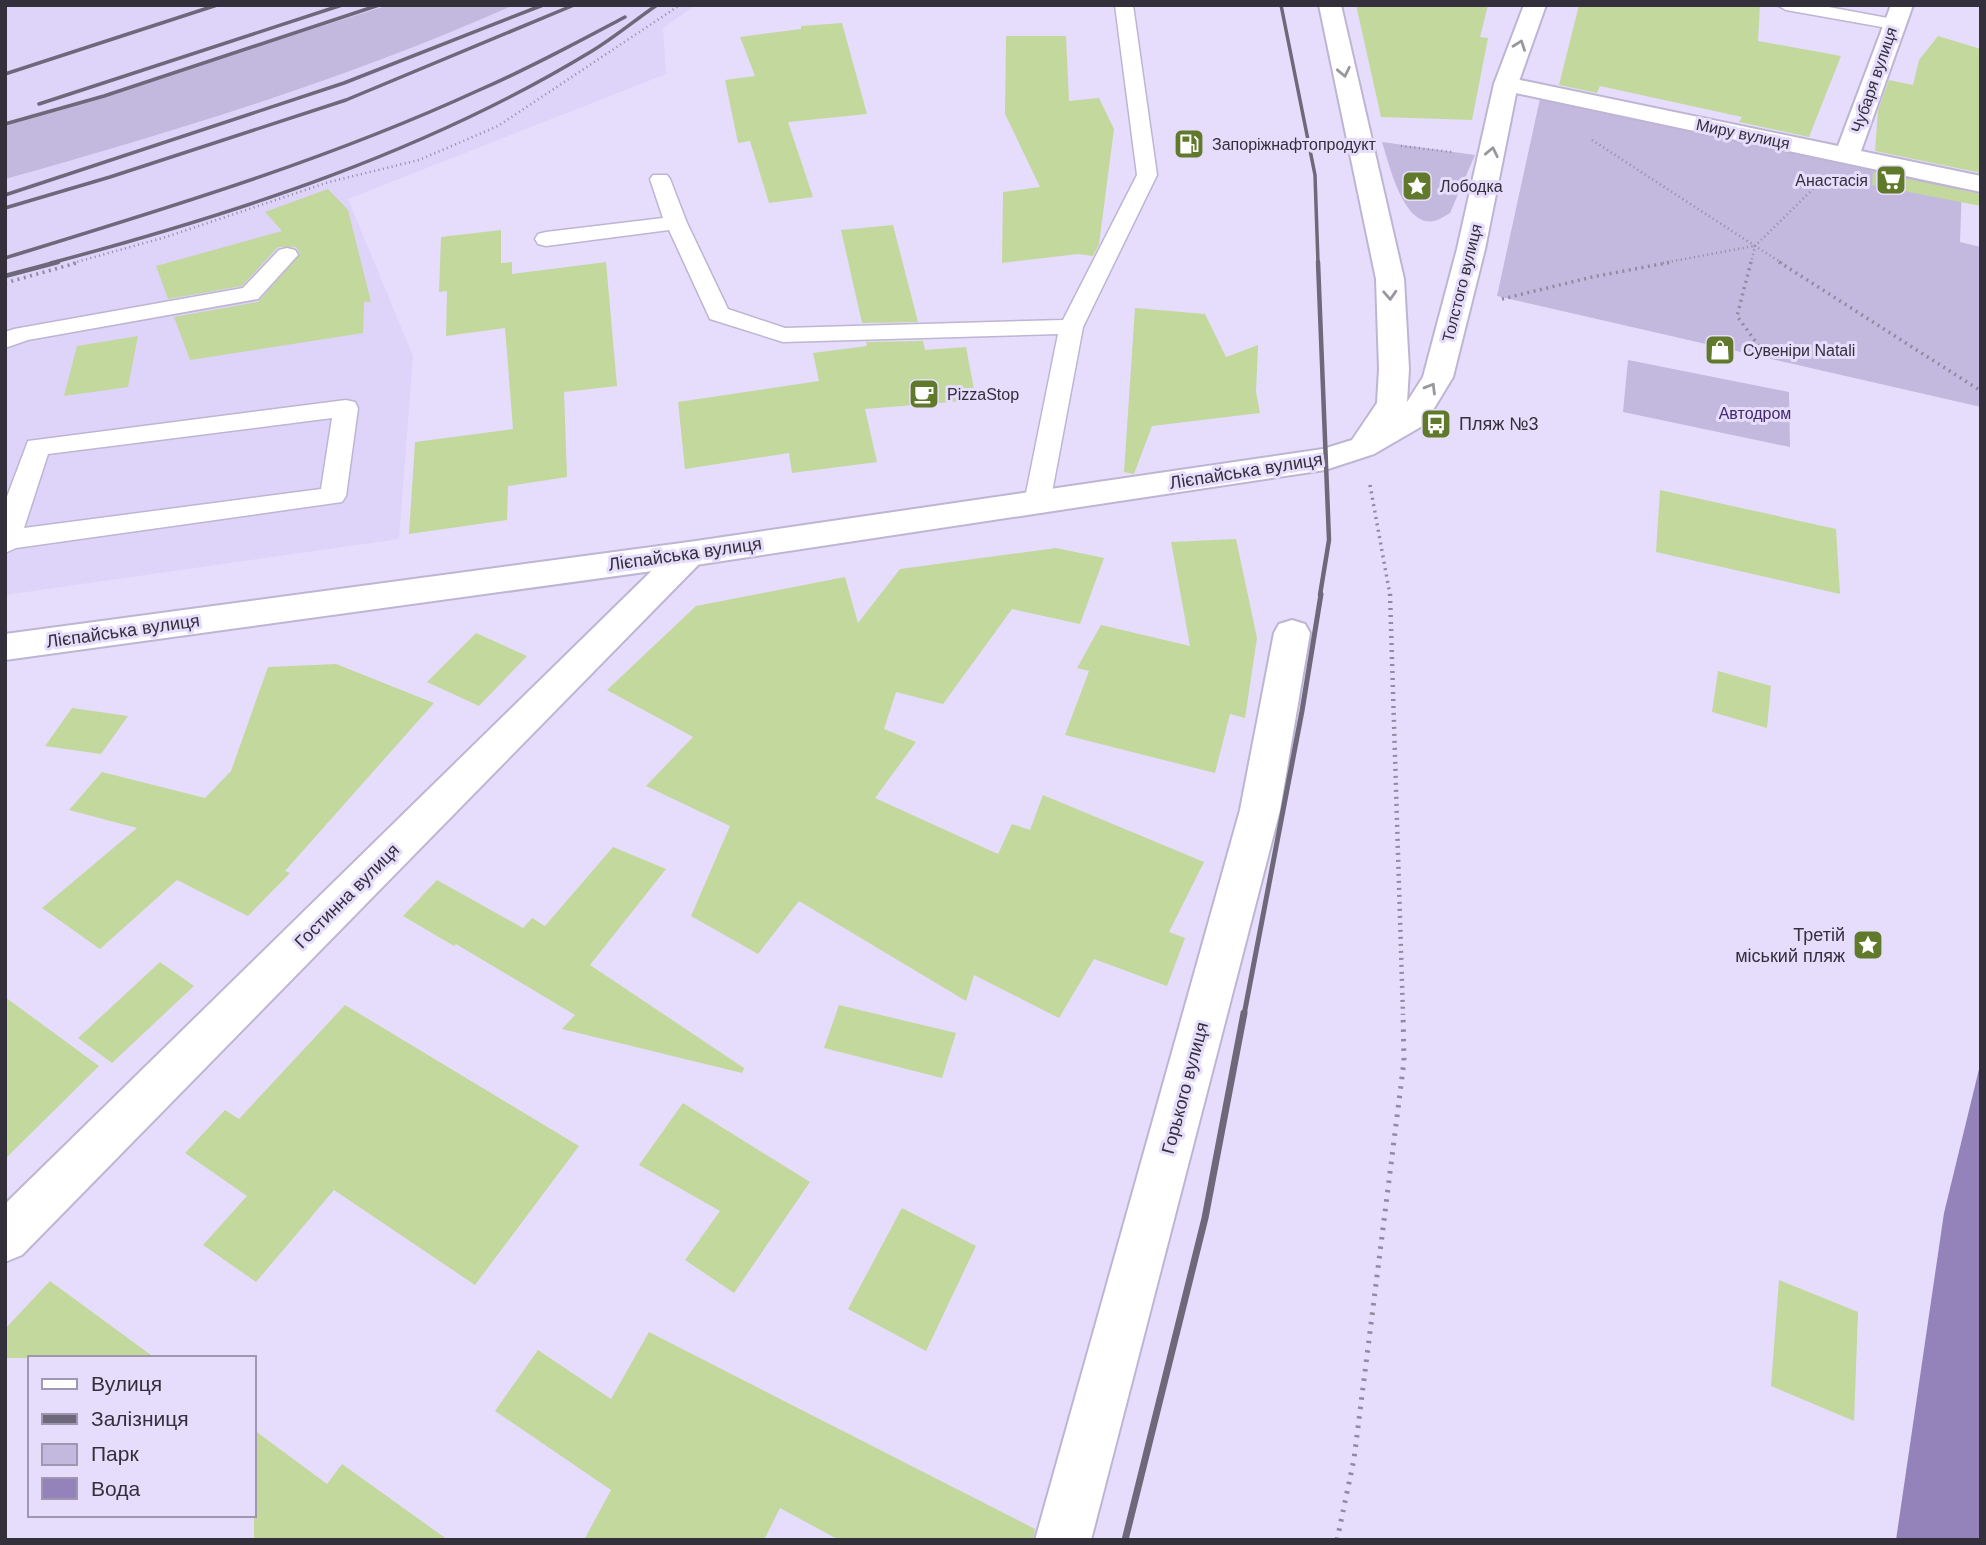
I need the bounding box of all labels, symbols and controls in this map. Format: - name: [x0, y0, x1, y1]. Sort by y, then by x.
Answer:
- street label: Чубаря вулиця: [1848, 25, 1900, 135]
- one-way arrow: [1512, 39, 1526, 51]
- one-way arrow: [1336, 66, 1351, 78]
- street label: Миру вулиця: [1695, 116, 1791, 152]
- fuel station icon: Запоріжнафтопродукт: [1172, 127, 1206, 161]
- place label: Запоріжнафтопродукт: [1212, 136, 1377, 153]
- one-way arrow: [1483, 146, 1498, 158]
- supermarket icon: Анастасія: [1874, 163, 1908, 197]
- place icon: Лободка: [1400, 169, 1434, 203]
- place label: Анастасія: [1795, 172, 1868, 189]
- place label: Лободка: [1440, 178, 1503, 195]
- street label: Толстого вулиця: [1439, 222, 1485, 344]
- one-way arrow: [1383, 289, 1398, 300]
- shop icon: Сувеніри Natali: [1703, 333, 1737, 367]
- place label: Сувеніри Natali: [1743, 342, 1855, 359]
- cafe icon: PizzaStop: [907, 377, 941, 411]
- one-way arrow: [1423, 383, 1436, 396]
- place label: PizzaStop: [947, 386, 1019, 403]
- park label: Автодром: [1719, 405, 1791, 422]
- bus stop icon: Пляж №3: [1419, 407, 1453, 441]
- place label: Пляж №3: [1459, 414, 1539, 434]
- street label: Лієпайська вулиця: [1168, 449, 1324, 493]
- street label: Лієпайська вулиця: [607, 533, 763, 575]
- street label: Лієпайська вулиця: [45, 610, 201, 652]
- street label: Гостинна вулиця: [291, 840, 403, 952]
- place label: Третій міський пляж: [1735, 925, 1845, 966]
- place icon: Третій міський пляж: [1851, 928, 1885, 962]
- street label: Горького вулиця: [1158, 1020, 1212, 1156]
- legend: [28, 1356, 256, 1517]
- text: Вулиця: [91, 1372, 162, 1395]
- text: Залізниця: [91, 1407, 189, 1430]
- text: Парк: [91, 1442, 139, 1465]
- text: Вода: [91, 1477, 140, 1500]

